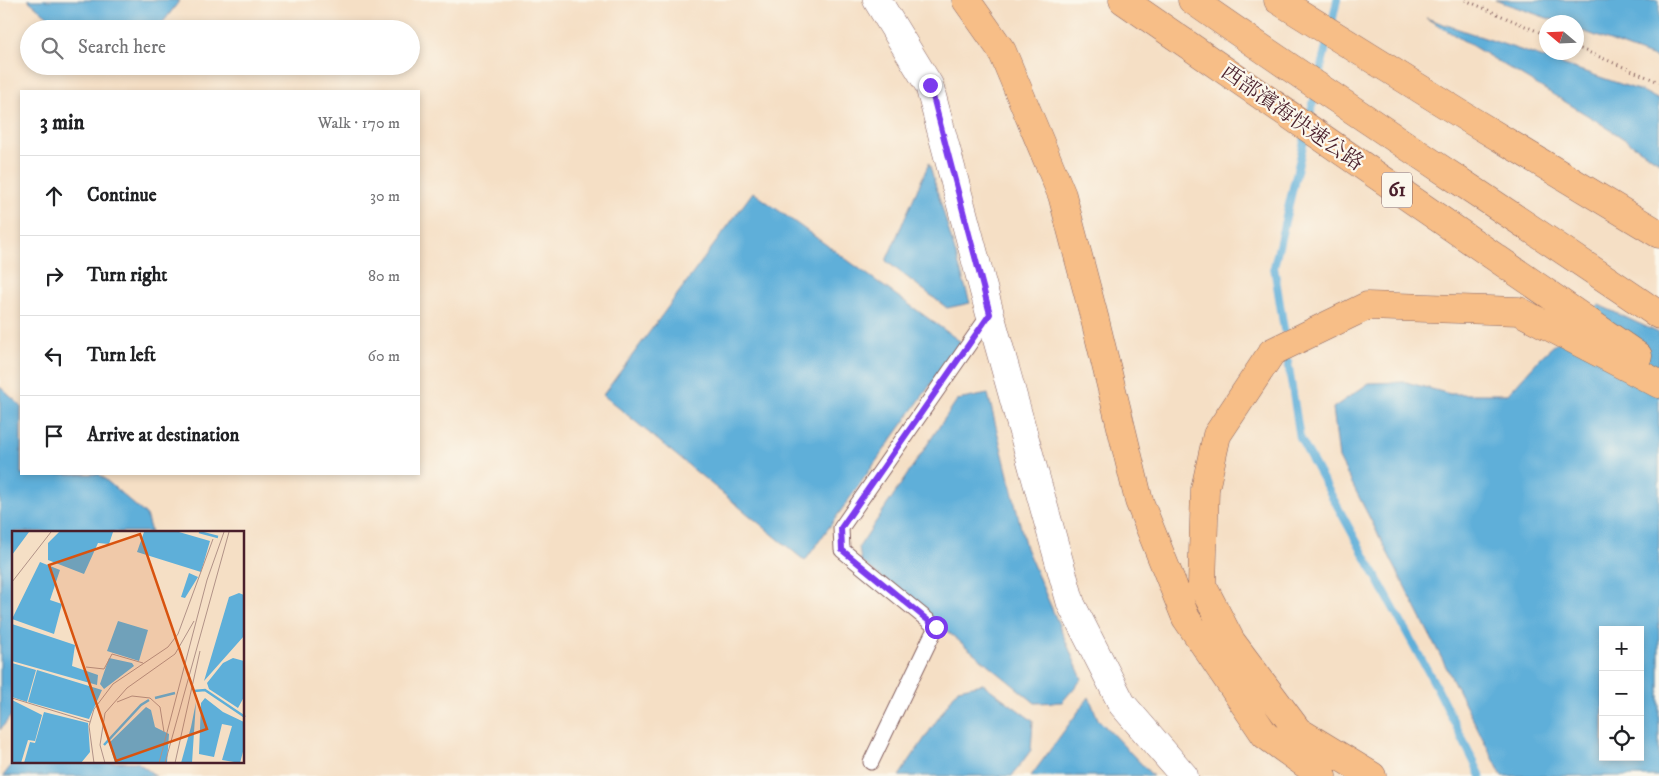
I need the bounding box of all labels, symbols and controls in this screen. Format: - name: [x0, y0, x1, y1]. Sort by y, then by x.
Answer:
- north arrow: [1539, 15, 1584, 60]
- search box: [20, 20, 420, 75]
- icon: search: [38, 34, 66, 62]
- text: Search here: [78, 36, 166, 59]
- street label: 西部濱海快速公路: [1216, 59, 1368, 177]
- route end: [919, 74, 942, 97]
- text: 3 min: [40, 110, 85, 136]
- text: Walk · 170 m: [318, 113, 400, 133]
- road number: 61: [1382, 172, 1412, 208]
- icon: ahead: [40, 182, 68, 210]
- text: Continue: [87, 184, 157, 207]
- text: 30 m: [370, 186, 400, 206]
- icon: right: [40, 262, 68, 290]
- text: Turn right: [87, 264, 167, 287]
- text: 80 m: [368, 266, 400, 286]
- icon: left: [40, 342, 68, 370]
- text: Turn left: [87, 344, 156, 367]
- text: 60 m: [368, 346, 400, 366]
- icon: arrive: [40, 422, 68, 450]
- text: Arrive at destination: [87, 424, 239, 447]
- inset map: [12, 531, 245, 764]
- route start: [925, 616, 948, 639]
- map controls: [1599, 626, 1644, 761]
- button: +: [1599, 626, 1644, 671]
- button: −: [1599, 671, 1644, 716]
- button: locate: [1599, 716, 1644, 761]

